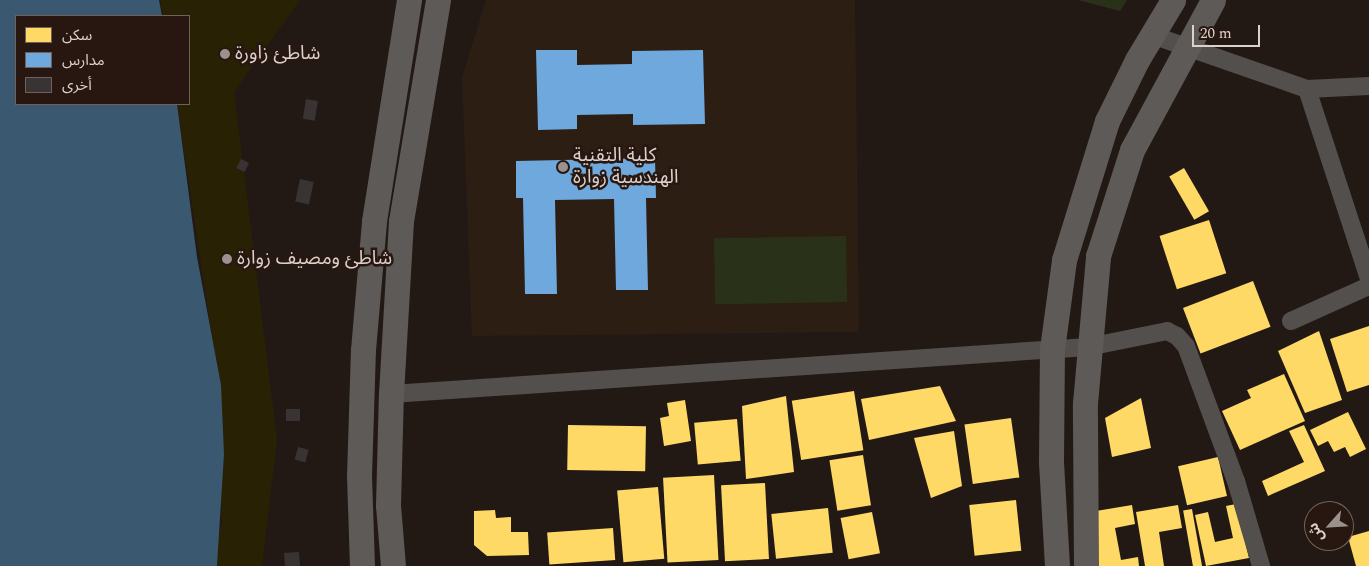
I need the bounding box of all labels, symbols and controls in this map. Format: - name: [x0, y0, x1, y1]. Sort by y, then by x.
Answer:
- legend: [15, 15, 190, 105]
- scale bar: [1194, 15, 1262, 47]
- text: 20 m: [1200, 22, 1232, 45]
- text: سكن: [62, 24, 92, 47]
- place label: شاطئ زاورة: [235, 43, 320, 65]
- marker: شاطئ زاورة: [219, 48, 231, 60]
- text: مدارس: [62, 49, 105, 72]
- text: أخرى: [62, 74, 92, 97]
- place label: كلية التقنية الهندسية زوارة: [573, 145, 679, 189]
- marker: كلية التقنية الهندسية زوارة: [557, 161, 569, 173]
- place label: شاطئ ومصيف زوارة: [237, 248, 392, 270]
- marker: شاطئ ومصيف زوارة: [221, 253, 233, 265]
- north arrow: [1304, 501, 1354, 551]
- text: ش: [1302, 519, 1330, 546]

